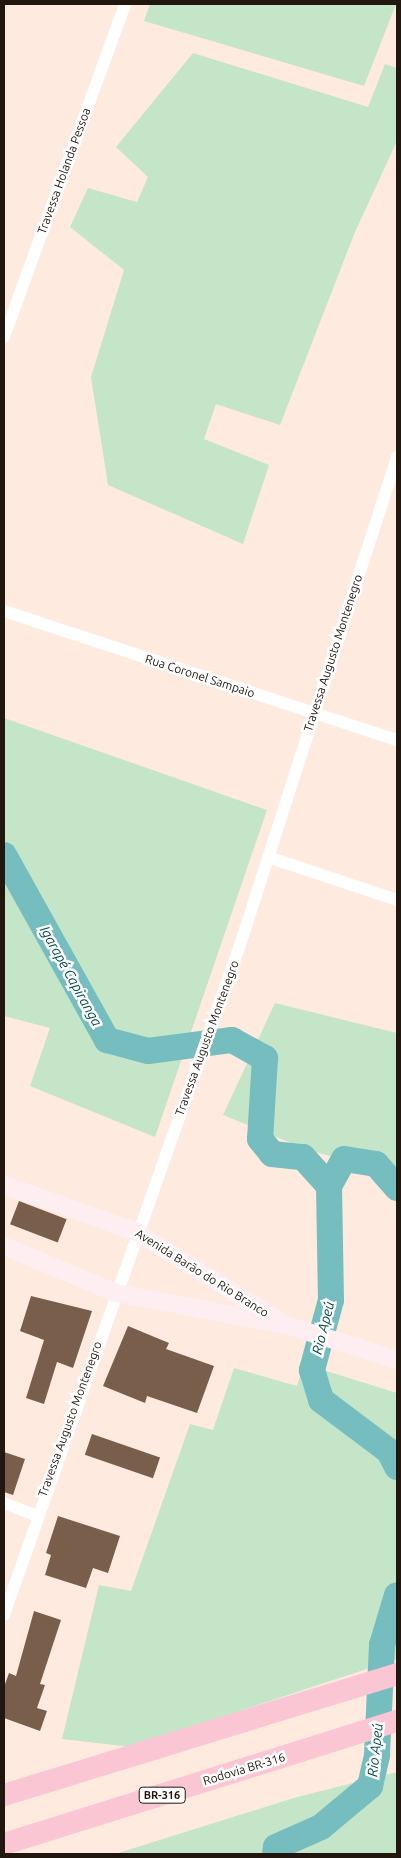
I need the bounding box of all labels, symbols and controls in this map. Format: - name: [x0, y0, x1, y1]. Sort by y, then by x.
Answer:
- street label: Travessa Holanda Pessoa: [34, 106, 94, 236]
- street label: Travessa Augusto Montenegro: [301, 573, 365, 733]
- street label: Rua Coronel Sampaio: [143, 651, 257, 701]
- water label: Igarapé Capiranga: [37, 923, 105, 1029]
- street label: Travessa Augusto Montenegro: [172, 958, 242, 1118]
- street label: Avenida Barão do Rio Branco: [133, 1226, 271, 1320]
- water label: Rio Apeú: [308, 1300, 338, 1356]
- street label: Travessa Augusto Montenegro: [35, 1339, 105, 1499]
- water label: Rio Apeú: [364, 1722, 386, 1778]
- street label: Rodovia BR-316: [201, 1750, 287, 1788]
- road number: BR-316: [138, 1786, 186, 1804]

